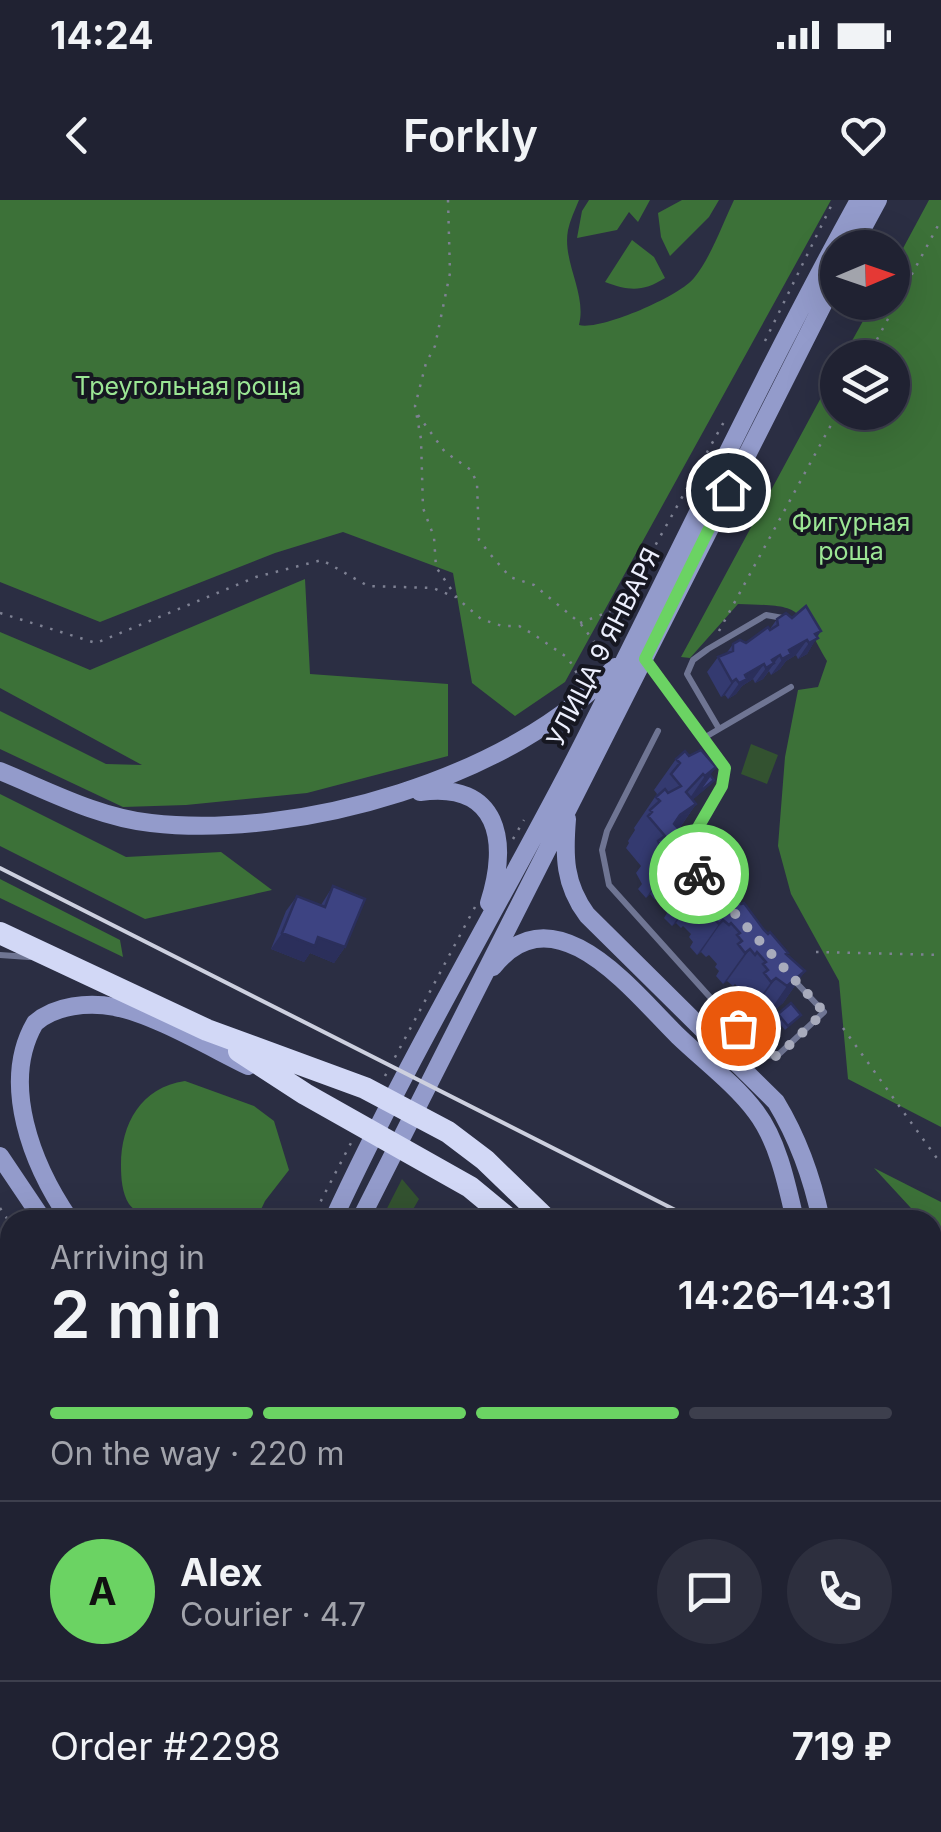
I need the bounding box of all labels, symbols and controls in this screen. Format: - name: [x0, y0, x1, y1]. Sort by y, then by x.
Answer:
- text: 14:24: [50, 12, 154, 58]
- icon: back: [50, 108, 105, 163]
- text: Forkly: [403, 108, 538, 163]
- icon: heart: [836, 108, 891, 163]
- north arrow: [820, 230, 910, 320]
- map controls: [820, 230, 910, 430]
- button: layers: [820, 340, 910, 430]
- park label: Треугольная роща: [74, 371, 302, 401]
- pin: [686, 448, 771, 533]
- icon: home: [701, 463, 756, 518]
- park label: Фигурная роща: [792, 507, 910, 566]
- street label: УЛИЦА 9 ЯНВАРЯ: [540, 543, 666, 751]
- courier: [649, 824, 749, 924]
- icon: bike: [672, 847, 727, 902]
- pin: [696, 986, 781, 1071]
- icon: bag: [711, 1001, 766, 1056]
- text: Arriving in: [50, 1238, 205, 1277]
- text: 14:26–14:31: [678, 1272, 892, 1318]
- text: 2 min: [50, 1275, 222, 1354]
- text: On the way · 220 m: [50, 1434, 345, 1473]
- button: chat: [657, 1539, 762, 1644]
- button: phone: [787, 1539, 892, 1644]
- text: Alex: [180, 1549, 263, 1595]
- text: A: [88, 1568, 117, 1614]
- text: Courier · 4.7: [180, 1595, 366, 1634]
- text: Order #2298: [50, 1723, 281, 1769]
- text: 719 ₽: [792, 1723, 892, 1769]

